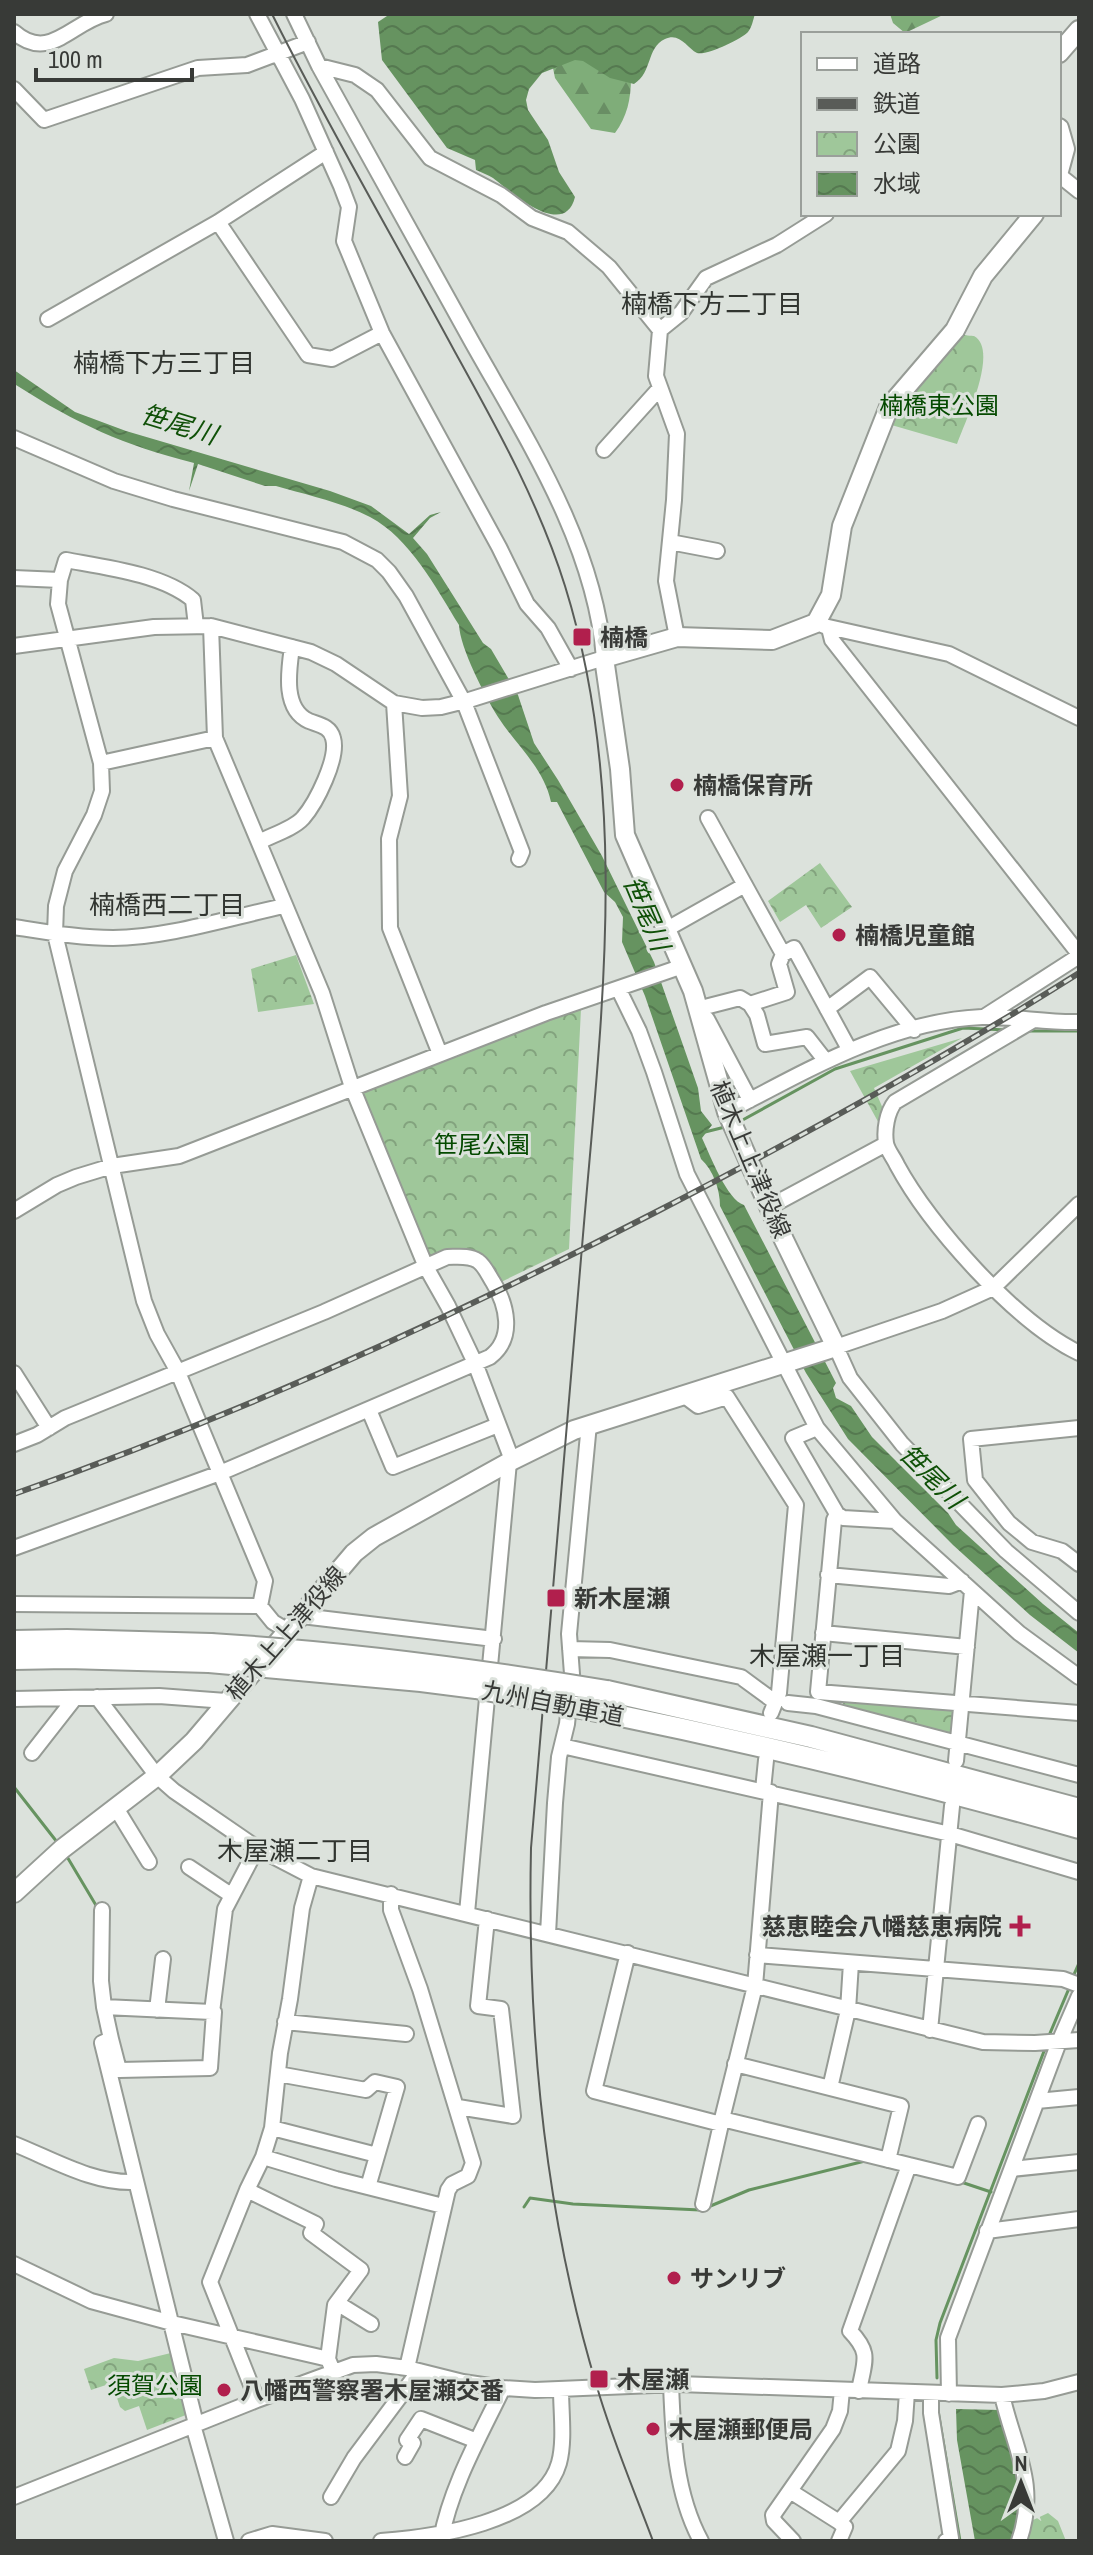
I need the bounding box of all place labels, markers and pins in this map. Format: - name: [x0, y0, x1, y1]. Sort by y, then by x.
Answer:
- place label: 楠橋: [600, 621, 648, 653]
- marker: 楠橋: [571, 626, 593, 648]
- place label: 楠橋保育所: [693, 769, 813, 801]
- marker: 楠橋保育所: [668, 776, 686, 794]
- place label: 楠橋児童館: [855, 919, 975, 951]
- marker: 楠橋児童館: [830, 926, 848, 944]
- place label: 新木屋瀬: [574, 1582, 670, 1614]
- marker: 新木屋瀬: [545, 1587, 567, 1609]
- place label: 慈恵睦会八幡慈恵病院: [762, 1910, 1002, 1942]
- marker: 慈恵睦会八幡慈恵病院: [1009, 1915, 1031, 1937]
- place label: サンリブ: [690, 2262, 786, 2294]
- marker: サンリブ: [665, 2269, 683, 2287]
- place label: 木屋瀬: [617, 2363, 689, 2395]
- marker: 木屋瀬: [588, 2368, 610, 2390]
- place label: 八幡西警察署木屋瀬交番: [240, 2374, 504, 2406]
- marker: 八幡西警察署木屋瀬交番: [215, 2381, 233, 2399]
- place label: 木屋瀬郵便局: [669, 2413, 813, 2445]
- marker: 木屋瀬郵便局: [644, 2420, 662, 2438]

